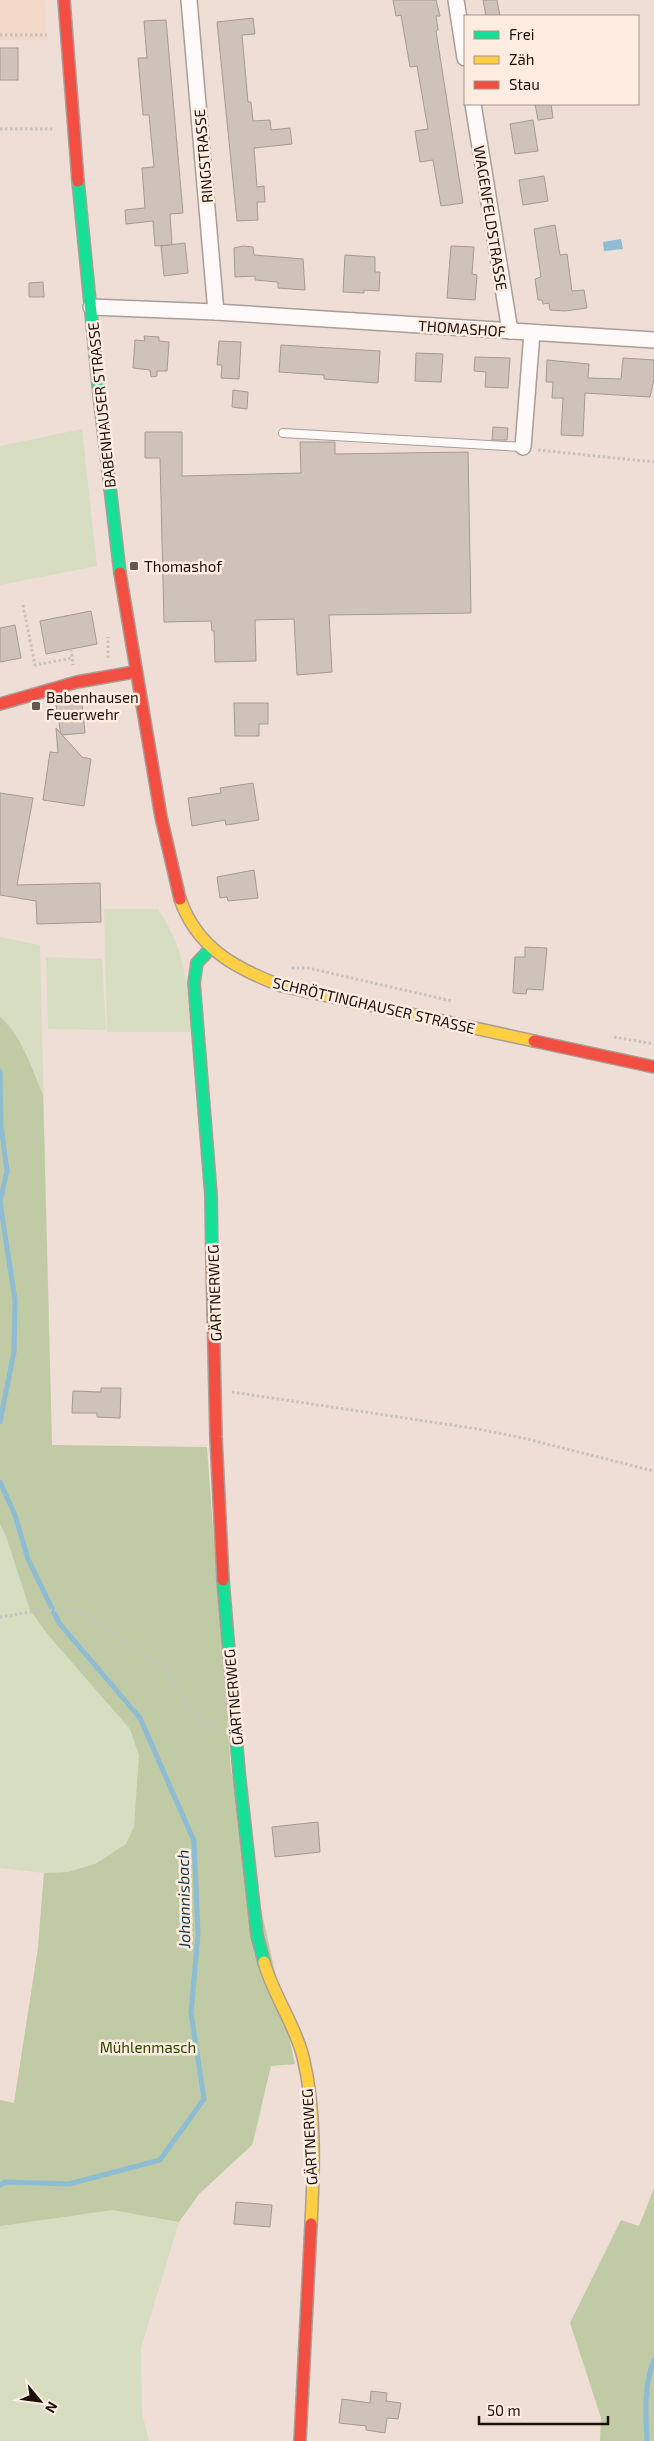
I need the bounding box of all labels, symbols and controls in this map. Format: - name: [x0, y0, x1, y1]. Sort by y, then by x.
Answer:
- legend: [464, 15, 639, 105]
- text: Frei: [509, 25, 534, 43]
- text: Zäh: [509, 50, 534, 68]
- text: Stau: [509, 75, 540, 93]
- street label: RINGSTRASSE: [190, 108, 216, 204]
- street label: WAGENFELDSTRASSE: [471, 144, 511, 292]
- street label: THOMASHOF: [418, 316, 506, 340]
- street label: BABENHAUSER STRASSE: [83, 321, 119, 489]
- place label: Thomashof: [144, 557, 222, 575]
- marker: Thomashof: [128, 560, 140, 572]
- place label: Babenhausen Feuerwehr: [46, 688, 139, 723]
- marker: Babenhausen Feuerwehr: [30, 700, 42, 712]
- street label: SCHRÖTTINGHAUSER STRASSE: [271, 973, 477, 1037]
- street label: GÄRTNERWEG: [203, 1244, 225, 1342]
- street label: GÄRTNERWEG: [220, 1648, 246, 1746]
- water label: Johannisbach: [173, 1849, 193, 1950]
- park label: Mühlenmasch: [100, 2038, 196, 2056]
- street label: GÄRTNERWEG: [297, 2088, 321, 2186]
- north arrow: [15, 2376, 65, 2426]
- scale bar: [479, 2394, 608, 2426]
- text: N: [42, 2399, 62, 2416]
- text: 50 m: [487, 2401, 521, 2419]

